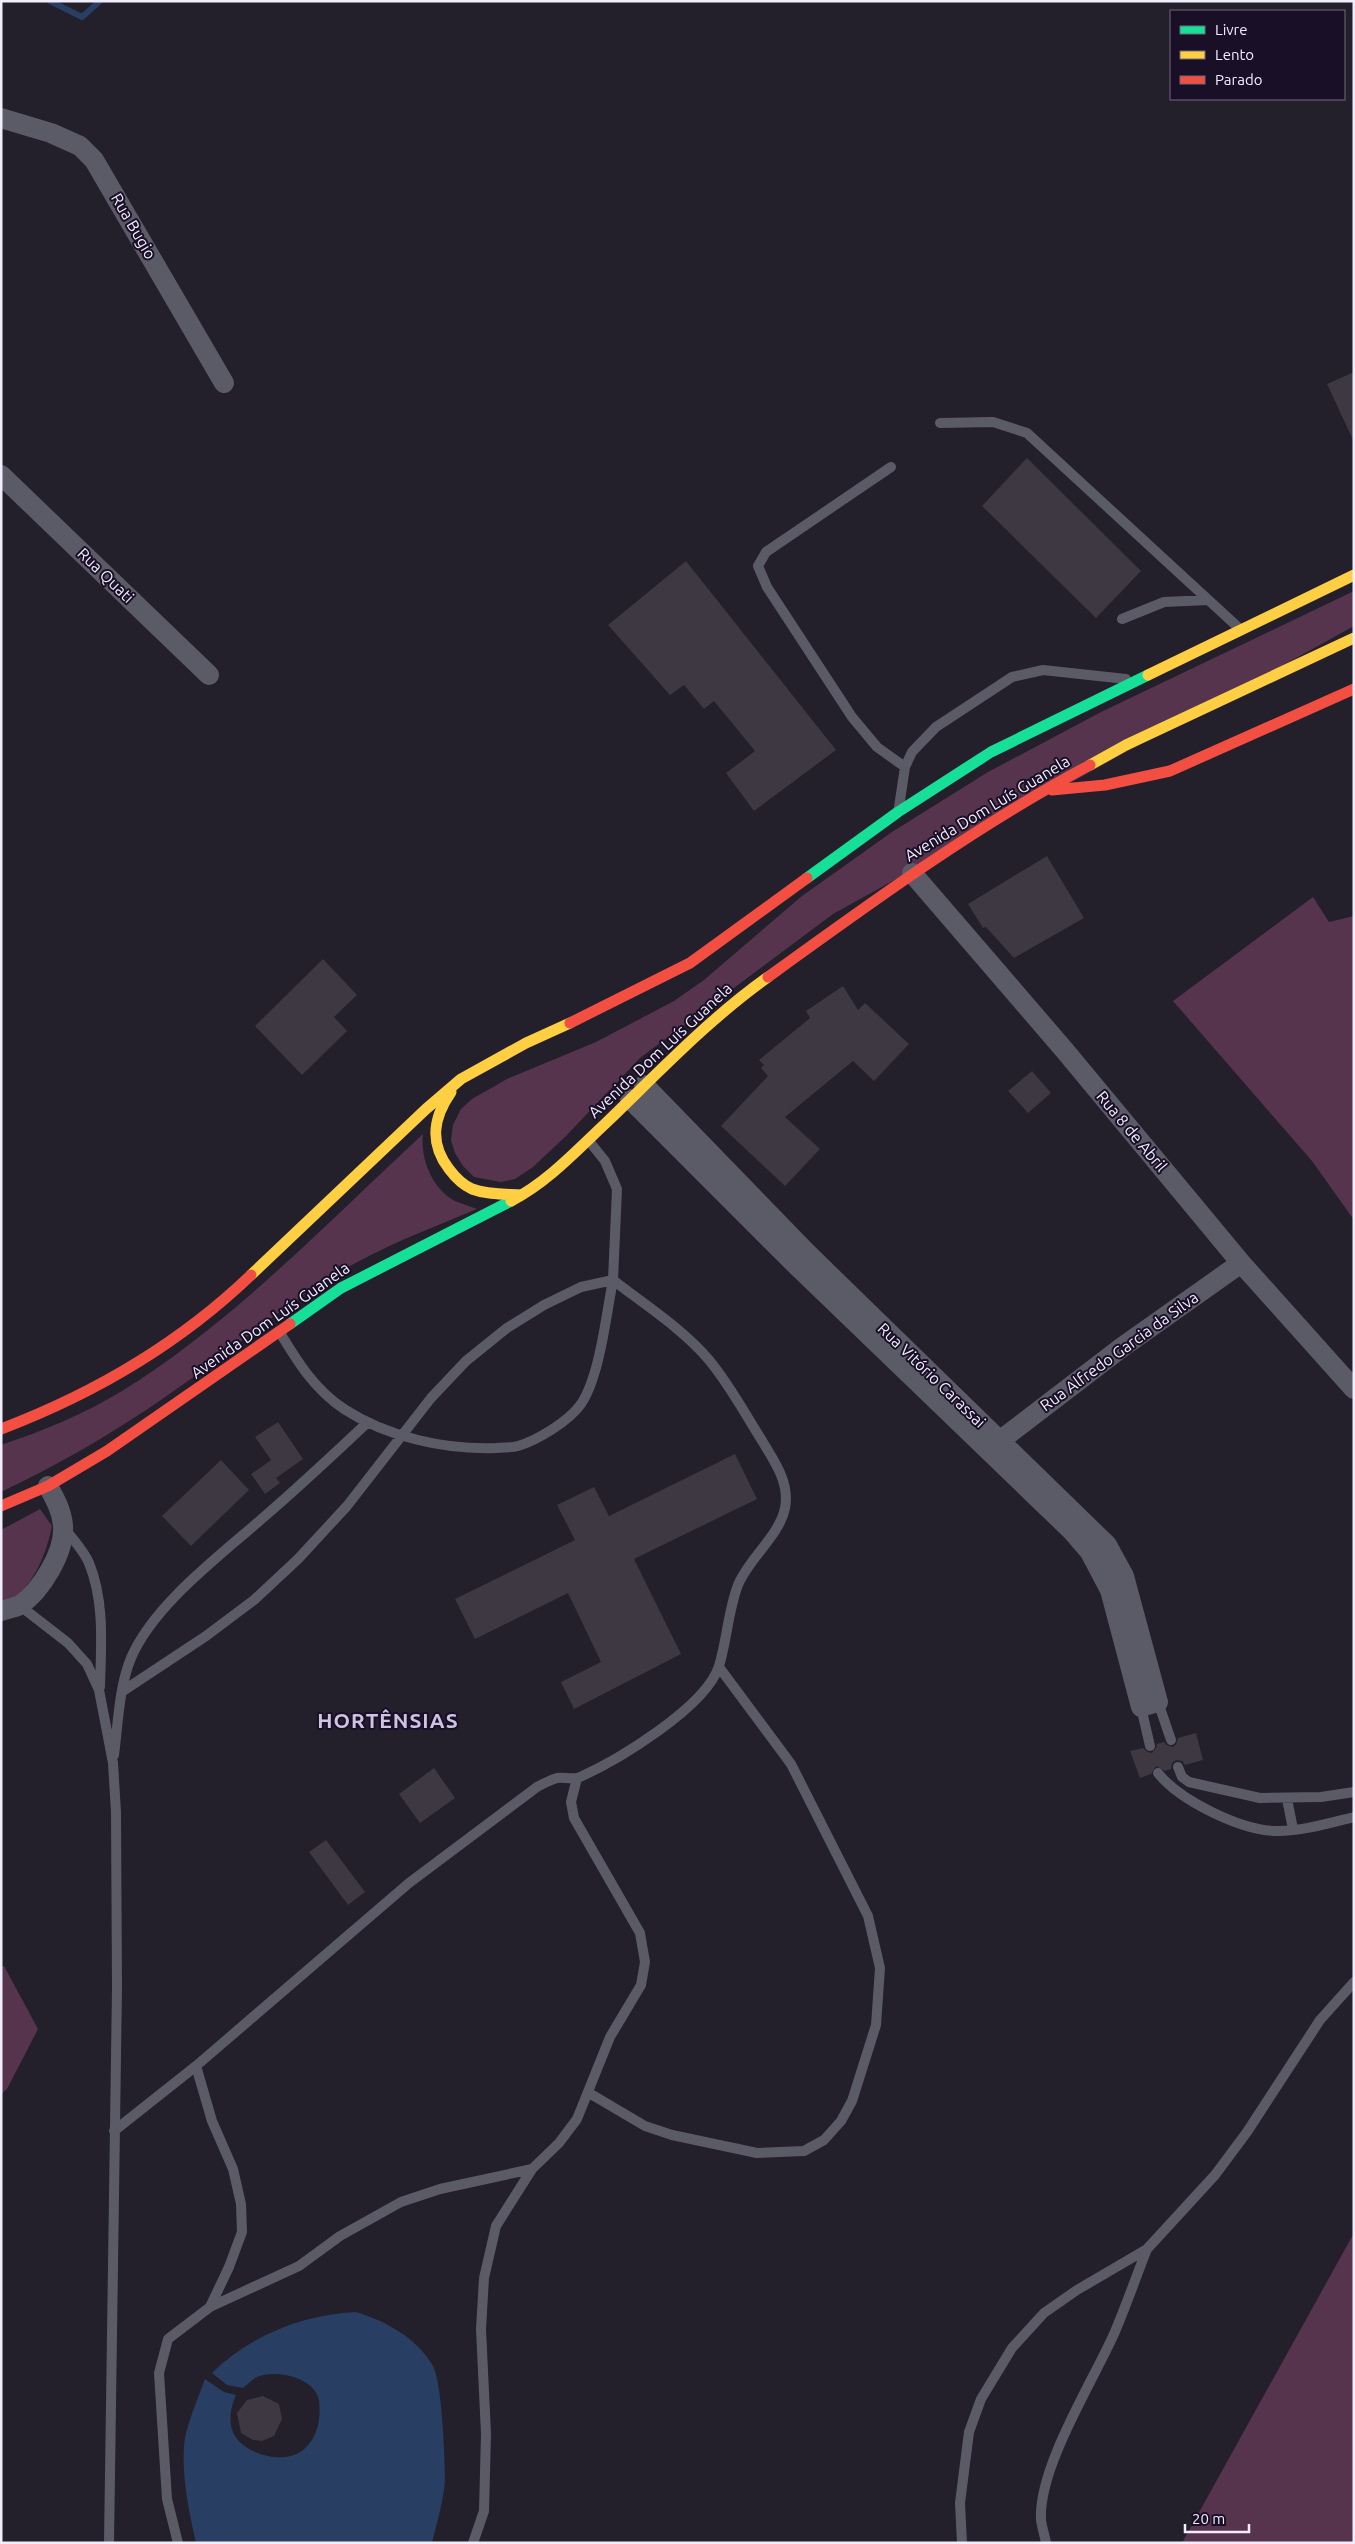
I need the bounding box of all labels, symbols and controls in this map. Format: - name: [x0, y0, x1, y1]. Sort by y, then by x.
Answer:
- legend: [1170, 10, 1345, 100]
- text: Livre: [1215, 21, 1248, 38]
- text: Lento: [1215, 46, 1254, 63]
- text: Parado: [1215, 71, 1262, 88]
- street label: Rua Bugio: [108, 190, 160, 262]
- street label: Rua Quati: [74, 544, 138, 606]
- street label: Avenida Dom Luís Guanela: [901, 752, 1073, 864]
- street label: Avenida Dom Luís Guanela: [585, 979, 735, 1121]
- street label: Rua 8 de Abril: [1093, 1087, 1171, 1175]
- street label: Avenida Dom Luís Guanela: [187, 1258, 353, 1382]
- street label: Rua Alfredo Garcia da Silva: [1037, 1288, 1201, 1414]
- street label: Rua Vitório Carassai: [875, 1319, 989, 1431]
- district label: HORTÊNSIAS: [317, 1708, 459, 1732]
- scale bar: [1185, 2502, 1249, 2534]
- text: 20 m: [1192, 2510, 1225, 2527]

